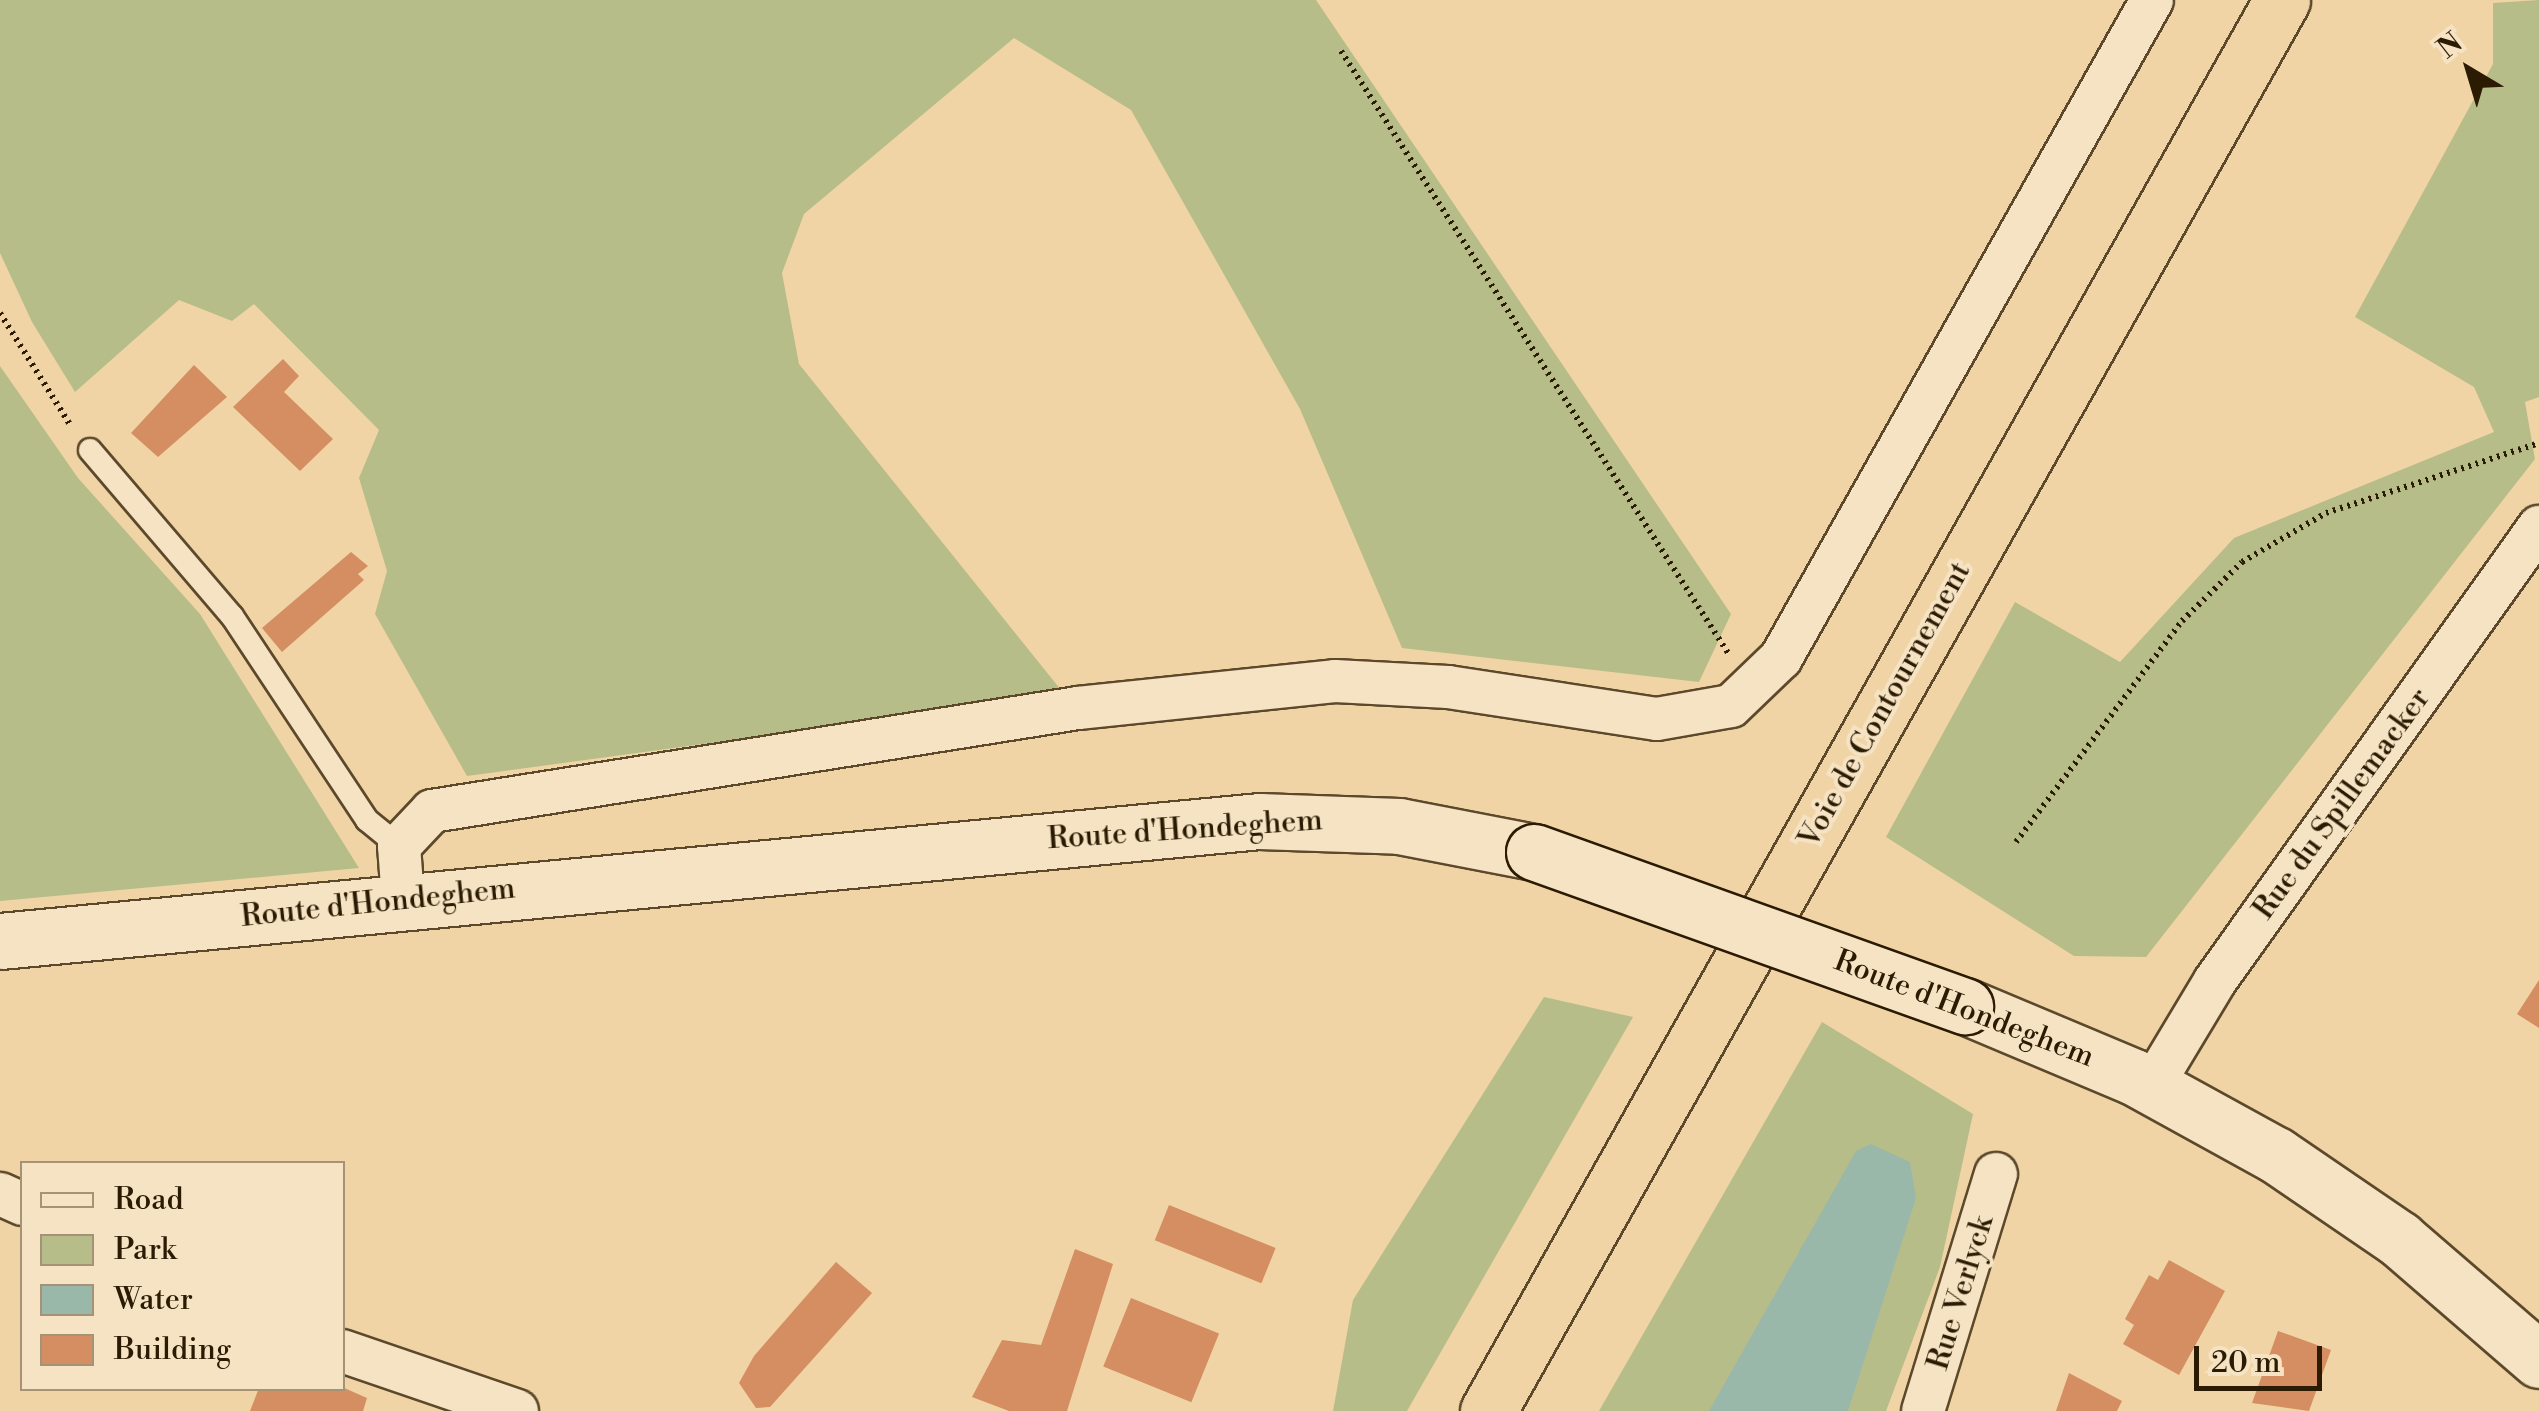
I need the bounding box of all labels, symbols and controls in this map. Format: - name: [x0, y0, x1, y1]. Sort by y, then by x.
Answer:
- north arrow: [2419, 20, 2519, 120]
- text: N: [2431, 25, 2470, 67]
- street label: Voie de Contournement: [1791, 556, 1979, 854]
- street label: Rue du Spillemacker: [2246, 681, 2438, 927]
- street label: Route d'Hondeghem: [1046, 802, 1324, 858]
- street label: Route d'Hondeghem: [239, 871, 517, 935]
- street label: Route d'Hondeghem: [1829, 943, 2099, 1075]
- legend: [20, 1161, 345, 1391]
- text: Road: [114, 1181, 184, 1219]
- street label: Rue Verlyck: [1920, 1212, 2002, 1374]
- text: Park: [114, 1231, 176, 1269]
- text: Water: [114, 1281, 193, 1319]
- scale bar: [2199, 1326, 2326, 1388]
- text: Building: [114, 1331, 231, 1369]
- text: 20 m: [2211, 1344, 2280, 1382]

